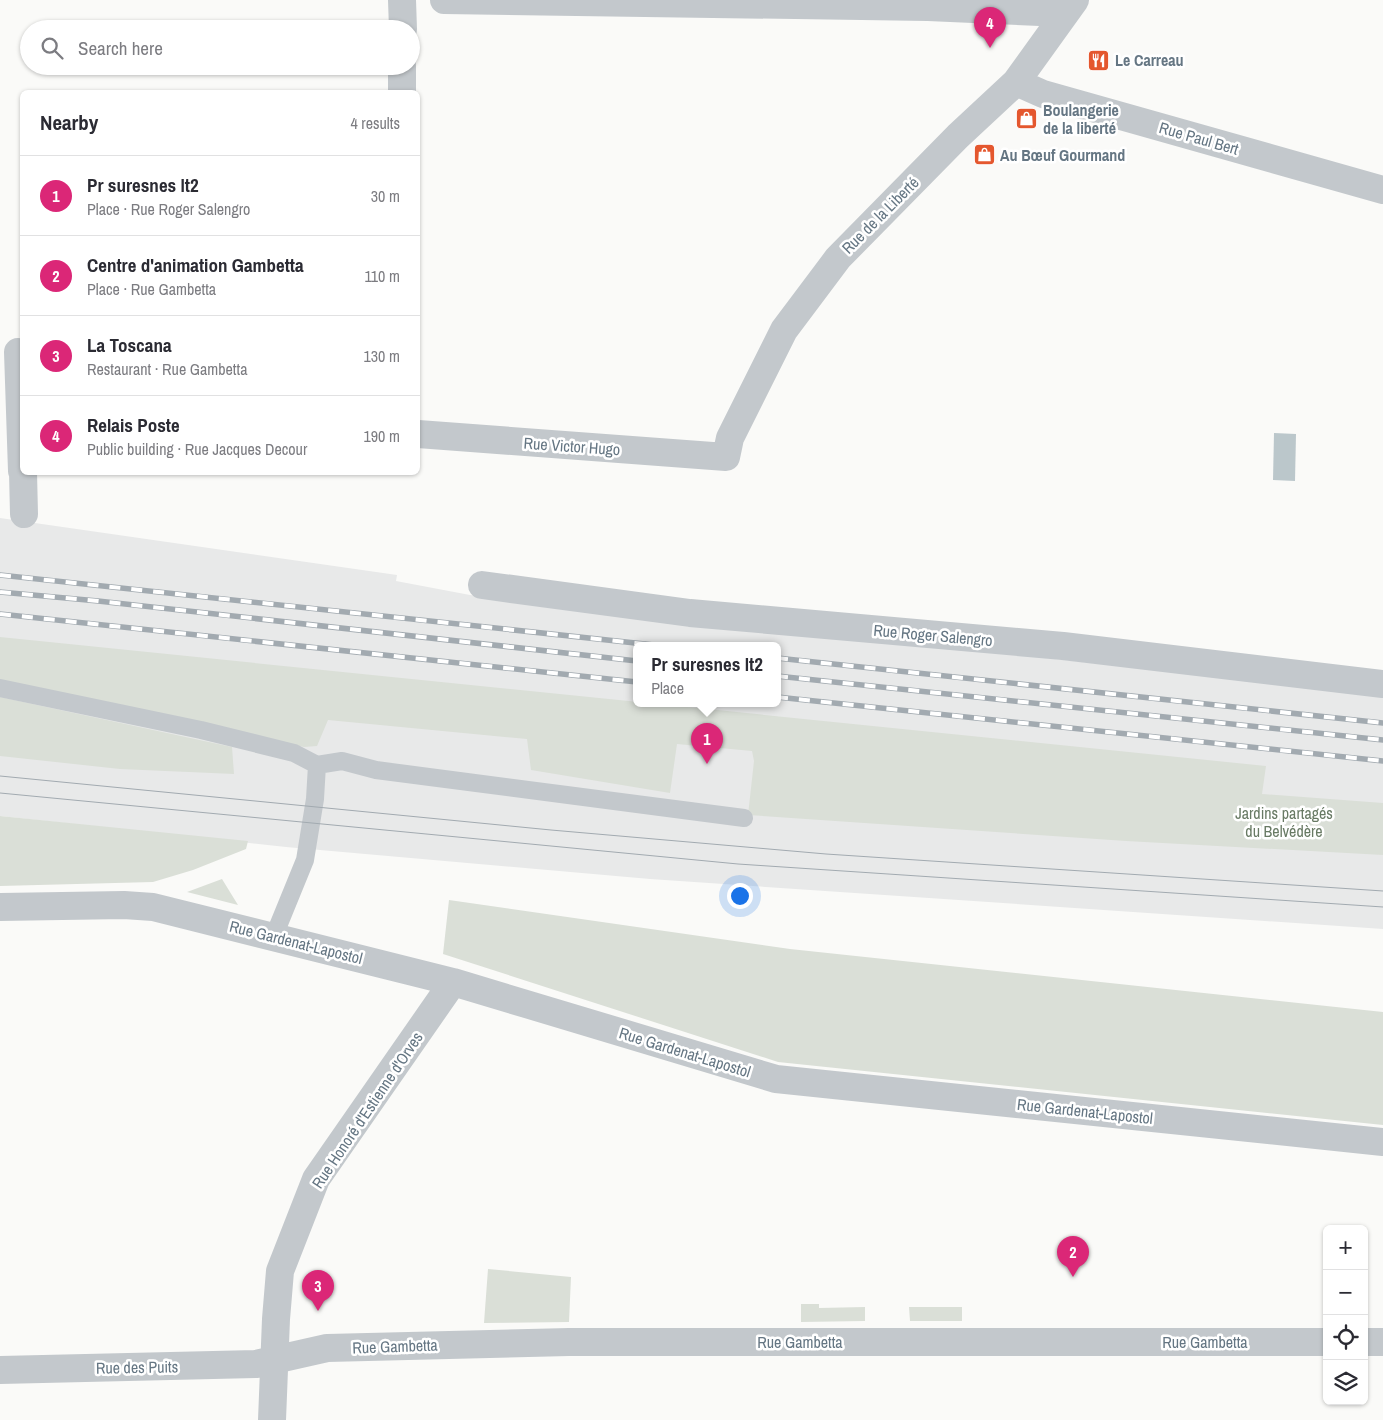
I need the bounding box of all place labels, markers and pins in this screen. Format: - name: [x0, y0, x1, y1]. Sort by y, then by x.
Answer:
- pin: 4: [974, 7, 1006, 48]
- restaurant icon: Le Carreau: [1087, 48, 1111, 72]
- place label: Le Carreau: [1115, 49, 1184, 71]
- place label: Boulangerie de la liberté: [1043, 99, 1119, 139]
- shop icon: Boulangerie de la liberté: [1015, 107, 1039, 131]
- shop icon: Au Bœuf Gourmand: [972, 143, 996, 167]
- place label: Au Bœuf Gourmand: [1000, 144, 1125, 166]
- pin: 1: [691, 723, 723, 764]
- pin: 2: [1057, 1236, 1089, 1277]
- pin: 3: [302, 1270, 334, 1311]

